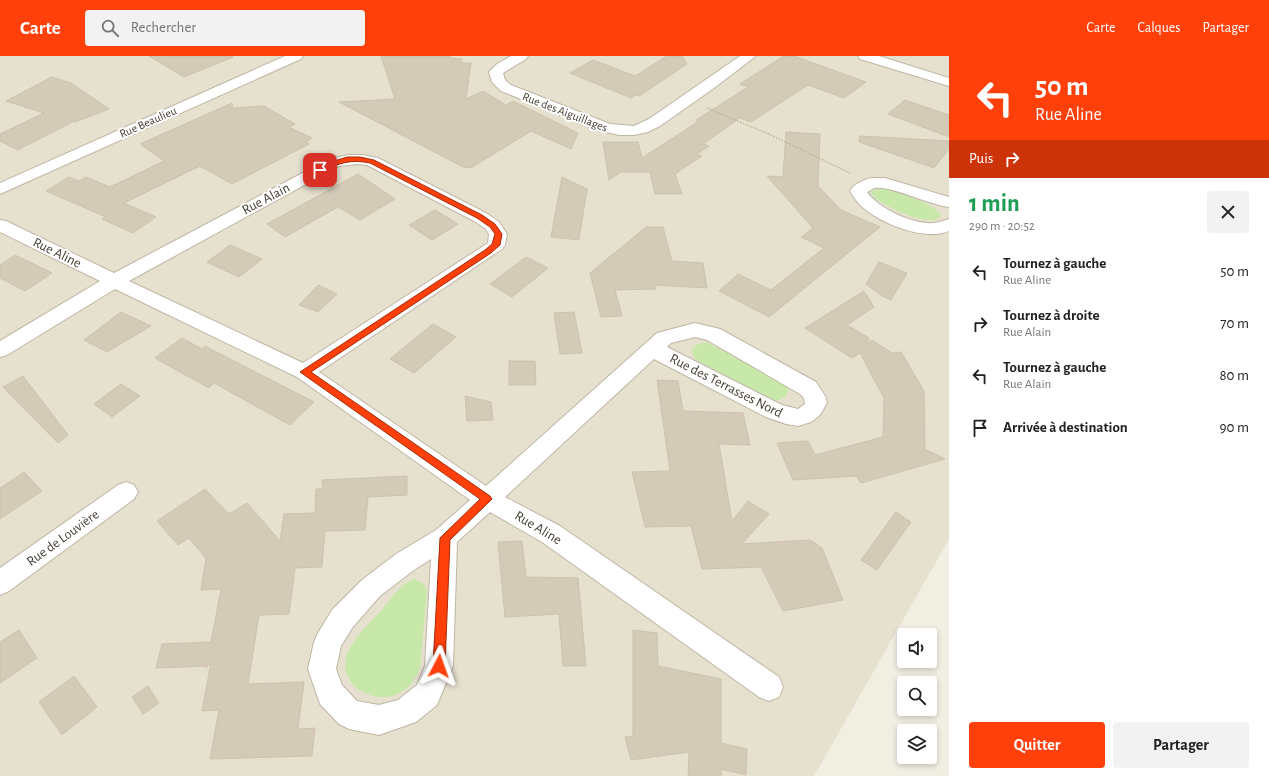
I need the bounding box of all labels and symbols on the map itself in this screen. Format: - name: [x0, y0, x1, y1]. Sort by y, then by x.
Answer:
- street label: Rue des Aiguillages: [521, 90, 609, 134]
- street label: Rue Beaulieu: [118, 104, 178, 140]
- pin: [303, 153, 337, 187]
- street label: Rue Alain: [240, 181, 292, 217]
- street label: Rue Aline: [31, 235, 83, 271]
- street label: Rue des Terrasses Nord: [667, 352, 785, 420]
- street label: Rue de Louvière: [24, 507, 102, 569]
- street label: Rue Aline: [512, 509, 564, 547]
- position arrow: [418, 645, 460, 687]

